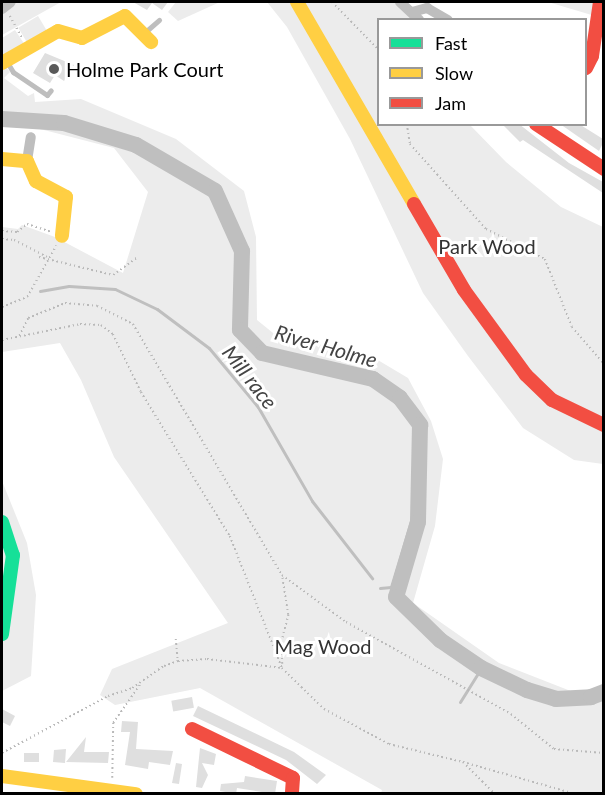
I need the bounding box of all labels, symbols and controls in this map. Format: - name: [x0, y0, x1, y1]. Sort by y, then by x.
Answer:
- legend: [377, 18, 587, 126]
- text: Fast: [435, 32, 467, 54]
- place label: Holme Park Court: [66, 57, 223, 81]
- marker: Holme Park Court: [47, 62, 61, 76]
- text: Slow: [435, 62, 473, 84]
- text: Jam: [435, 92, 466, 114]
- park label: Park Wood: [438, 234, 536, 258]
- water label: River Holme: [272, 319, 380, 373]
- water label: Mill race: [217, 340, 283, 414]
- park label: Mag Wood: [274, 634, 372, 658]

